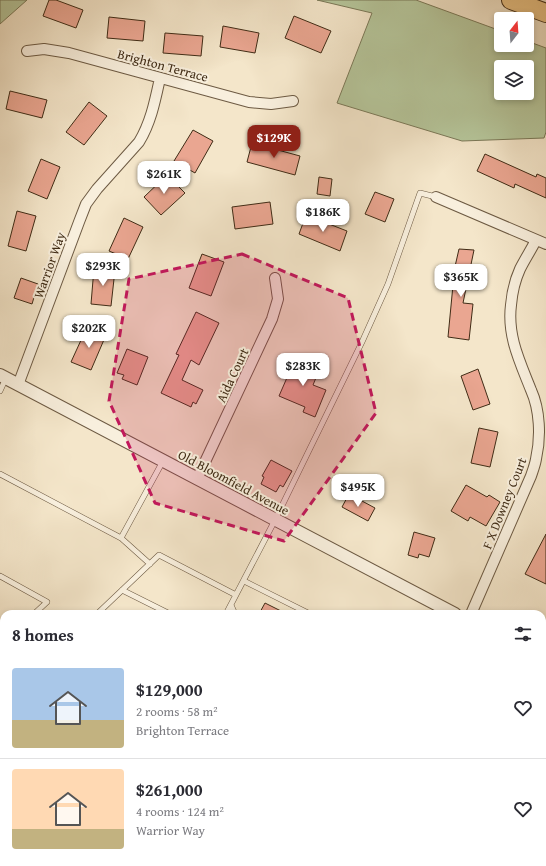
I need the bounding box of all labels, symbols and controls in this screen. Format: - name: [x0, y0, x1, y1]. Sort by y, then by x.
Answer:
- north arrow: [494, 12, 534, 52]
- map controls: [494, 12, 534, 100]
- street label: Brighton Terrace: [115, 44, 210, 87]
- button: layers: [494, 60, 534, 100]
- pin: $129K: [246, 125, 302, 159]
- text: $129K: [256, 128, 292, 147]
- pin: $261K: [136, 161, 192, 195]
- text: $261K: [146, 164, 182, 183]
- pin: $186K: [295, 199, 351, 233]
- text: $186K: [305, 202, 341, 221]
- street label: Warrior Way: [29, 229, 70, 301]
- pin: $293K: [75, 253, 131, 287]
- text: $293K: [85, 256, 121, 275]
- pin: $365K: [433, 264, 489, 298]
- text: $365K: [443, 267, 479, 286]
- pin: $202K: [61, 315, 117, 349]
- text: $202K: [71, 318, 107, 337]
- street label: Aida Court: [212, 344, 254, 406]
- pin: $283K: [275, 353, 331, 387]
- text: $283K: [285, 356, 321, 375]
- street label: Old Bloomfield Avenue: [175, 445, 293, 520]
- street label: F X Downey Court: [477, 454, 532, 552]
- pin: $495K: [330, 474, 386, 508]
- text: $495K: [340, 477, 376, 496]
- text: 8 homes: [12, 622, 74, 647]
- icon: filters: [512, 623, 534, 645]
- text: $129,000: [136, 677, 202, 702]
- icon: home: [44, 684, 92, 732]
- icon: heart: [512, 697, 534, 719]
- text: 2 rooms · 58 m²: [136, 702, 218, 721]
- text: Brighton Terrace: [136, 721, 229, 740]
- text: $261,000: [136, 777, 202, 802]
- icon: home: [44, 785, 92, 833]
- icon: heart: [512, 798, 534, 820]
- text: 4 rooms · 124 m²: [136, 802, 224, 821]
- text: Warrior Way: [136, 821, 205, 840]

